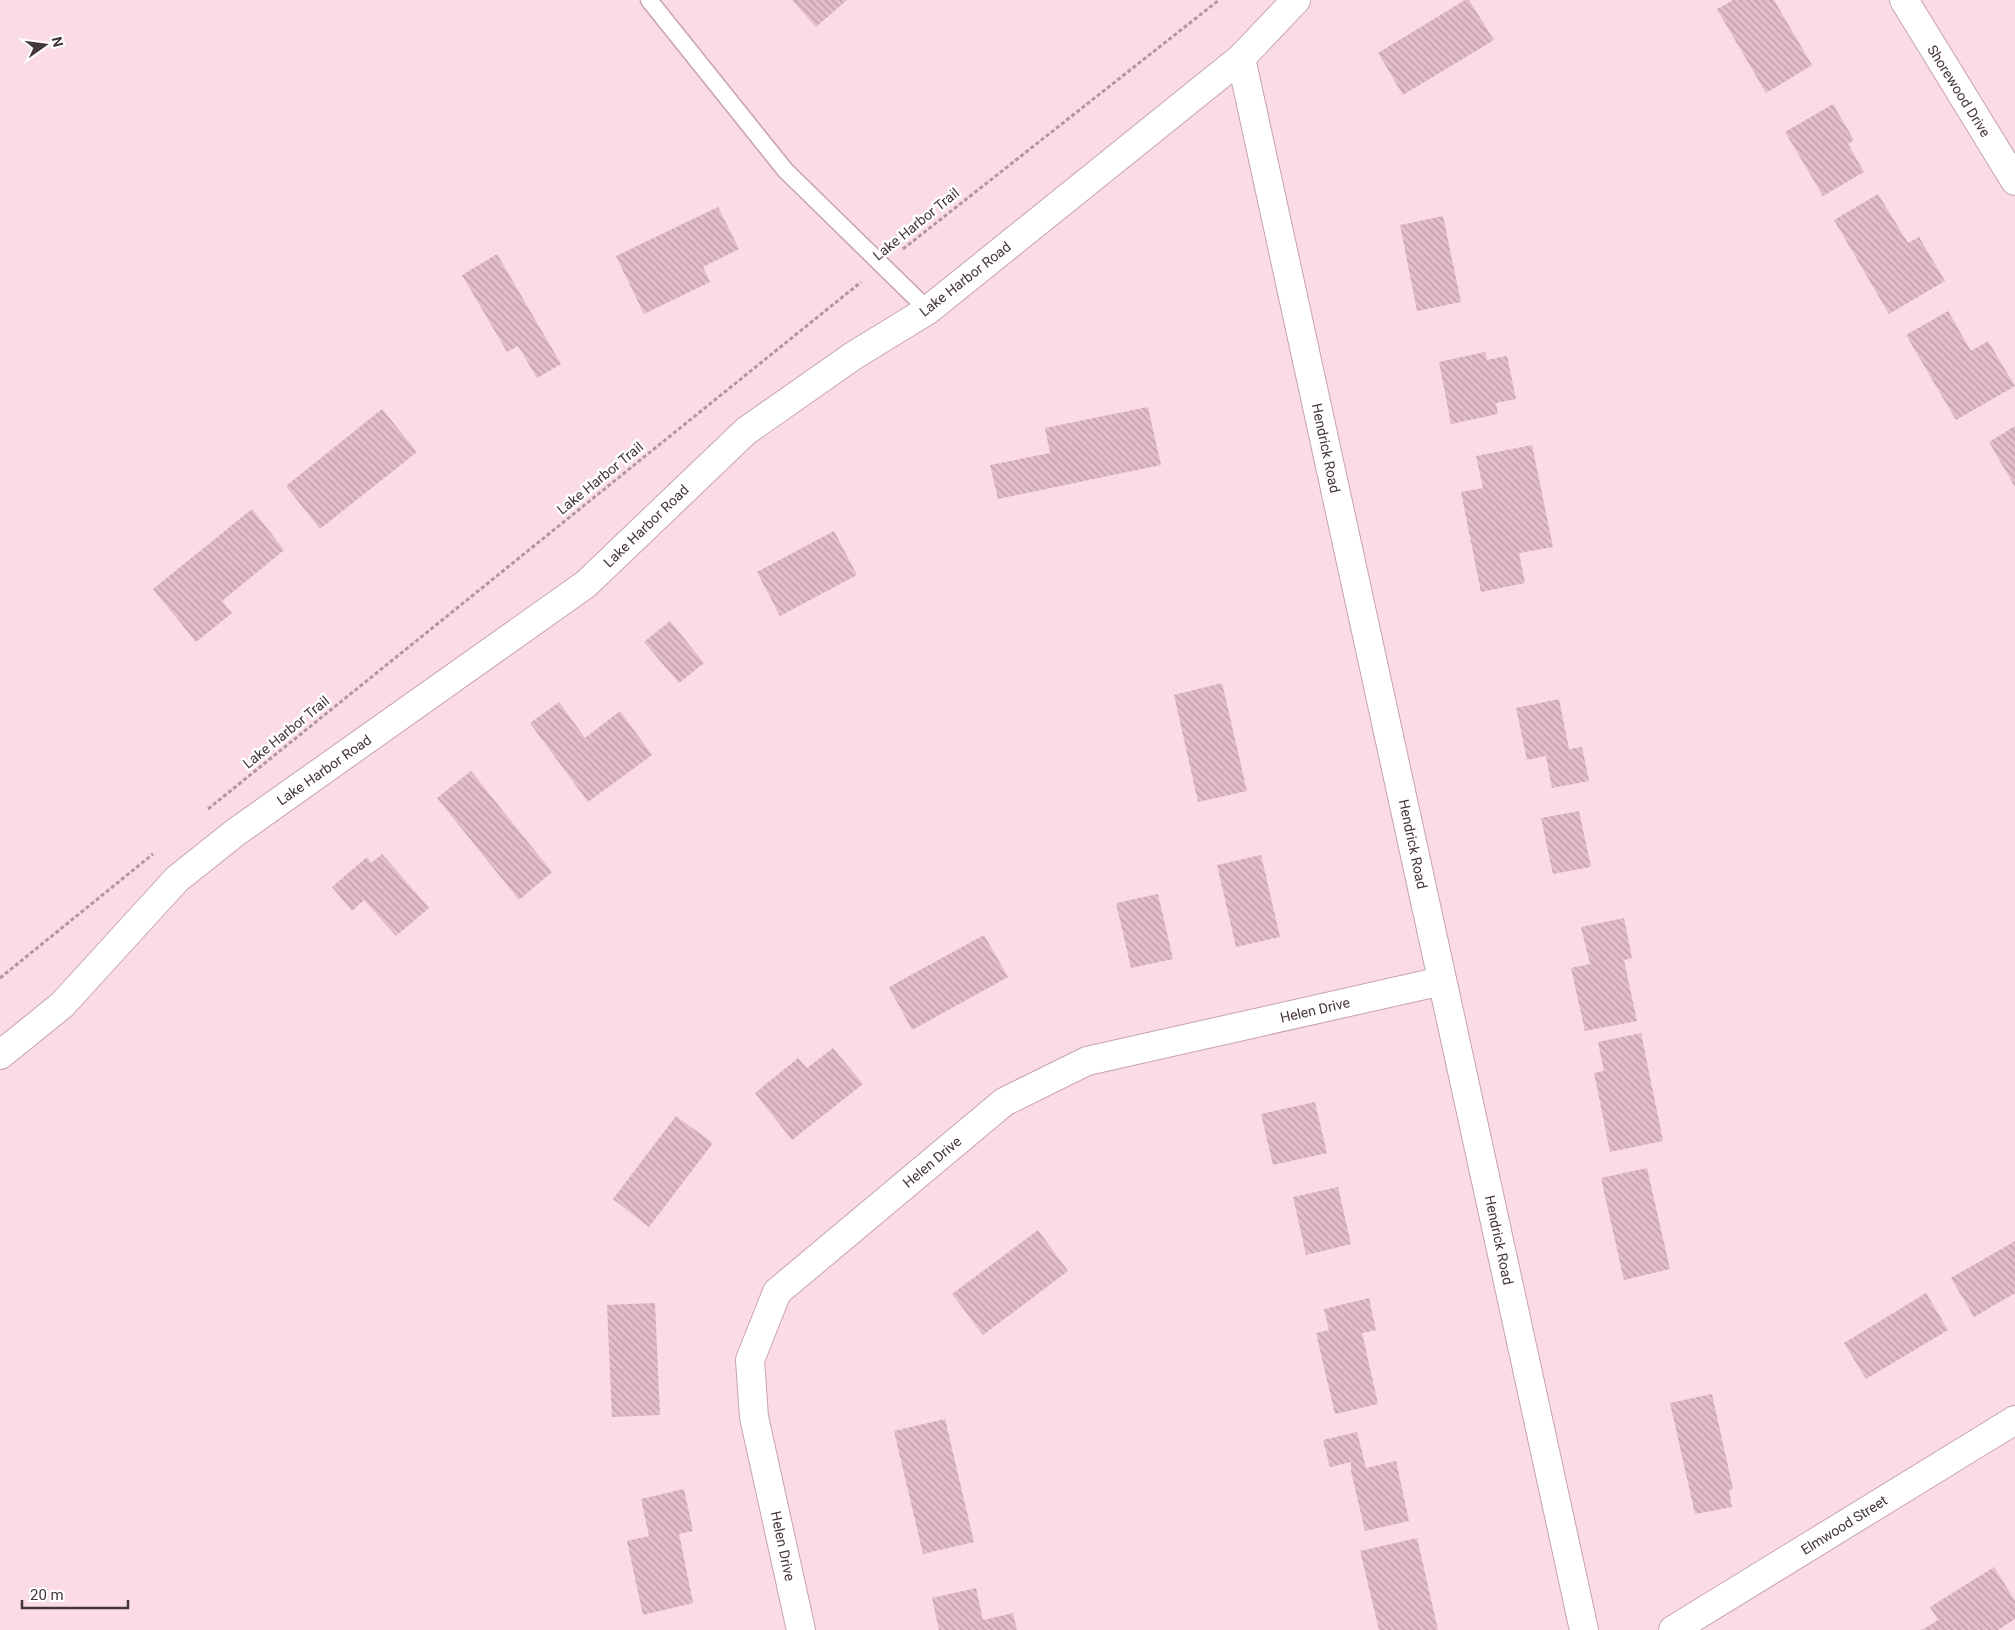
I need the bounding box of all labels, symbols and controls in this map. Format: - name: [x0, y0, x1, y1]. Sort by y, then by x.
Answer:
- north arrow: [20, 20, 70, 70]
- text: N: [49, 35, 67, 49]
- street label: Shorewood Drive: [1924, 42, 1994, 140]
- street label: Lake Harbor Trail: [870, 184, 962, 264]
- street label: Lake Harbor Road: [916, 238, 1014, 320]
- street label: Hendrick Road: [1309, 402, 1343, 494]
- street label: Lake Harbor Trail: [554, 438, 646, 518]
- street label: Lake Harbor Road: [600, 482, 692, 570]
- street label: Lake Harbor Trail: [240, 692, 332, 772]
- street label: Lake Harbor Road: [274, 731, 374, 809]
- street label: Hendrick Road: [1396, 798, 1430, 890]
- street label: Helen Drive: [1279, 994, 1351, 1026]
- street label: Helen Drive: [900, 1133, 964, 1191]
- street label: Hendrick Road: [1482, 1194, 1516, 1286]
- street label: Elmwood Street: [1798, 1492, 1890, 1558]
- street label: Helen Drive: [768, 1510, 798, 1582]
- scale bar: [22, 1578, 129, 1610]
- text: 20 m: [30, 1586, 64, 1604]

